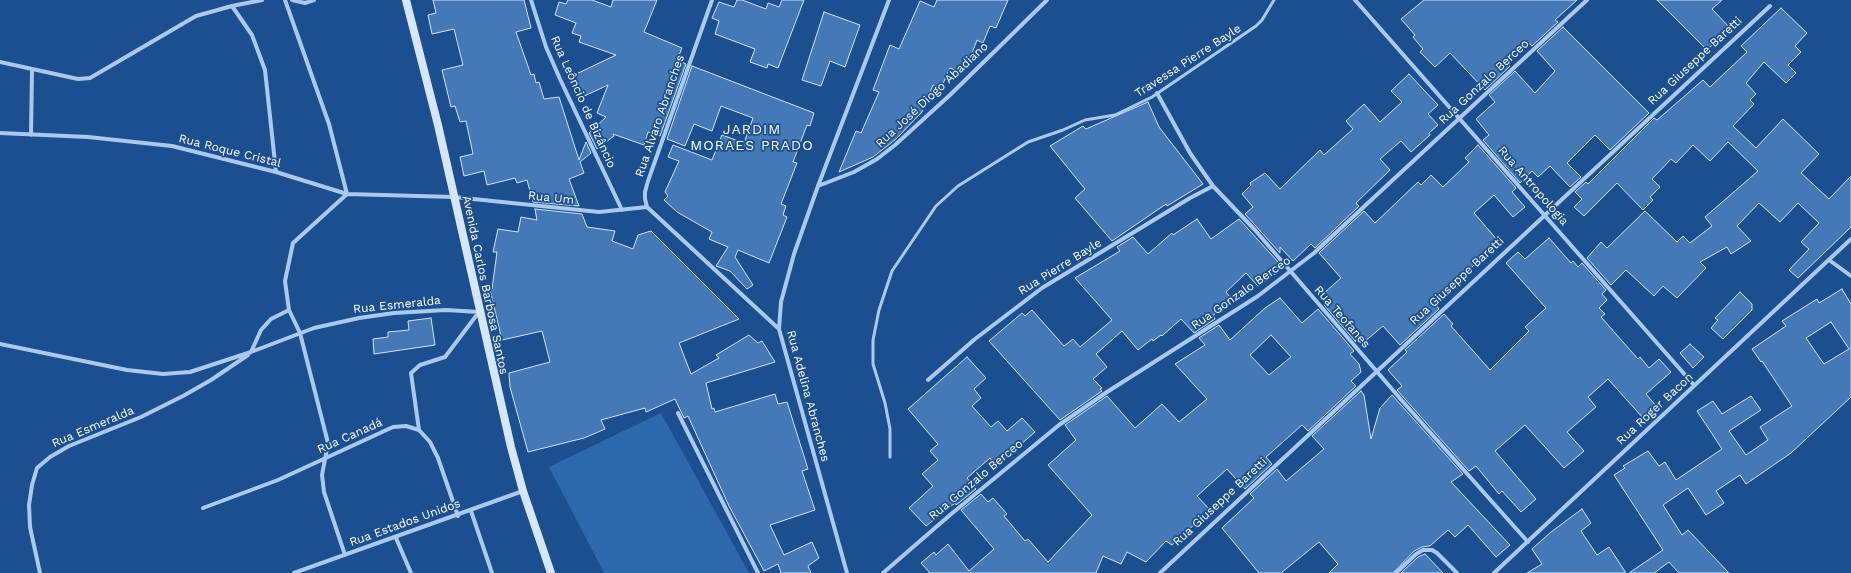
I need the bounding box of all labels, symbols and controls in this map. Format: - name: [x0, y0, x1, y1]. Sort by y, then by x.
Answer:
- street label: Rua Giuseppe Baretti: [1645, 14, 1745, 108]
- street label: Travessa Pierre Bayle: [1132, 21, 1244, 101]
- street label: Rua Leôncio de Bizâncio: [547, 34, 619, 170]
- street label: Rua Gonzalo Berceo: [1436, 37, 1532, 127]
- street label: Rua José Diogo Abadiano: [873, 39, 991, 151]
- street label: Rua Alvaro Abranches: [632, 53, 688, 179]
- district label: JARDIM MORAES PRADO: [690, 122, 814, 154]
- street label: Rua Roque Cristal: [177, 131, 283, 171]
- street label: Rua Antropologia: [1495, 143, 1571, 229]
- street label: Rua Um: [527, 188, 575, 208]
- street label: Avenida Carlos Barbosa Santos: [459, 194, 511, 376]
- street label: Rua Giuseppe Baretti: [1407, 234, 1507, 328]
- street label: Rua Pierre Bayle: [1016, 236, 1104, 298]
- street label: Rua Gonzalo Berceo: [1189, 253, 1293, 333]
- street label: Rua Teofanes: [1311, 283, 1373, 351]
- street label: Rua Esmeralda: [352, 293, 442, 317]
- street label: Rua Adelina Abranches: [784, 329, 832, 463]
- street label: Rua Roger Bacon: [1614, 370, 1696, 448]
- street label: Rua Esmeralda: [50, 403, 136, 451]
- street label: Rua Canadá: [315, 415, 385, 457]
- street label: Rua Gonzalo Berceo: [926, 437, 1026, 523]
- street label: Rua Giuseppe Baretti: [1170, 455, 1270, 549]
- street label: Rua Estados Unidos: [347, 496, 463, 550]

